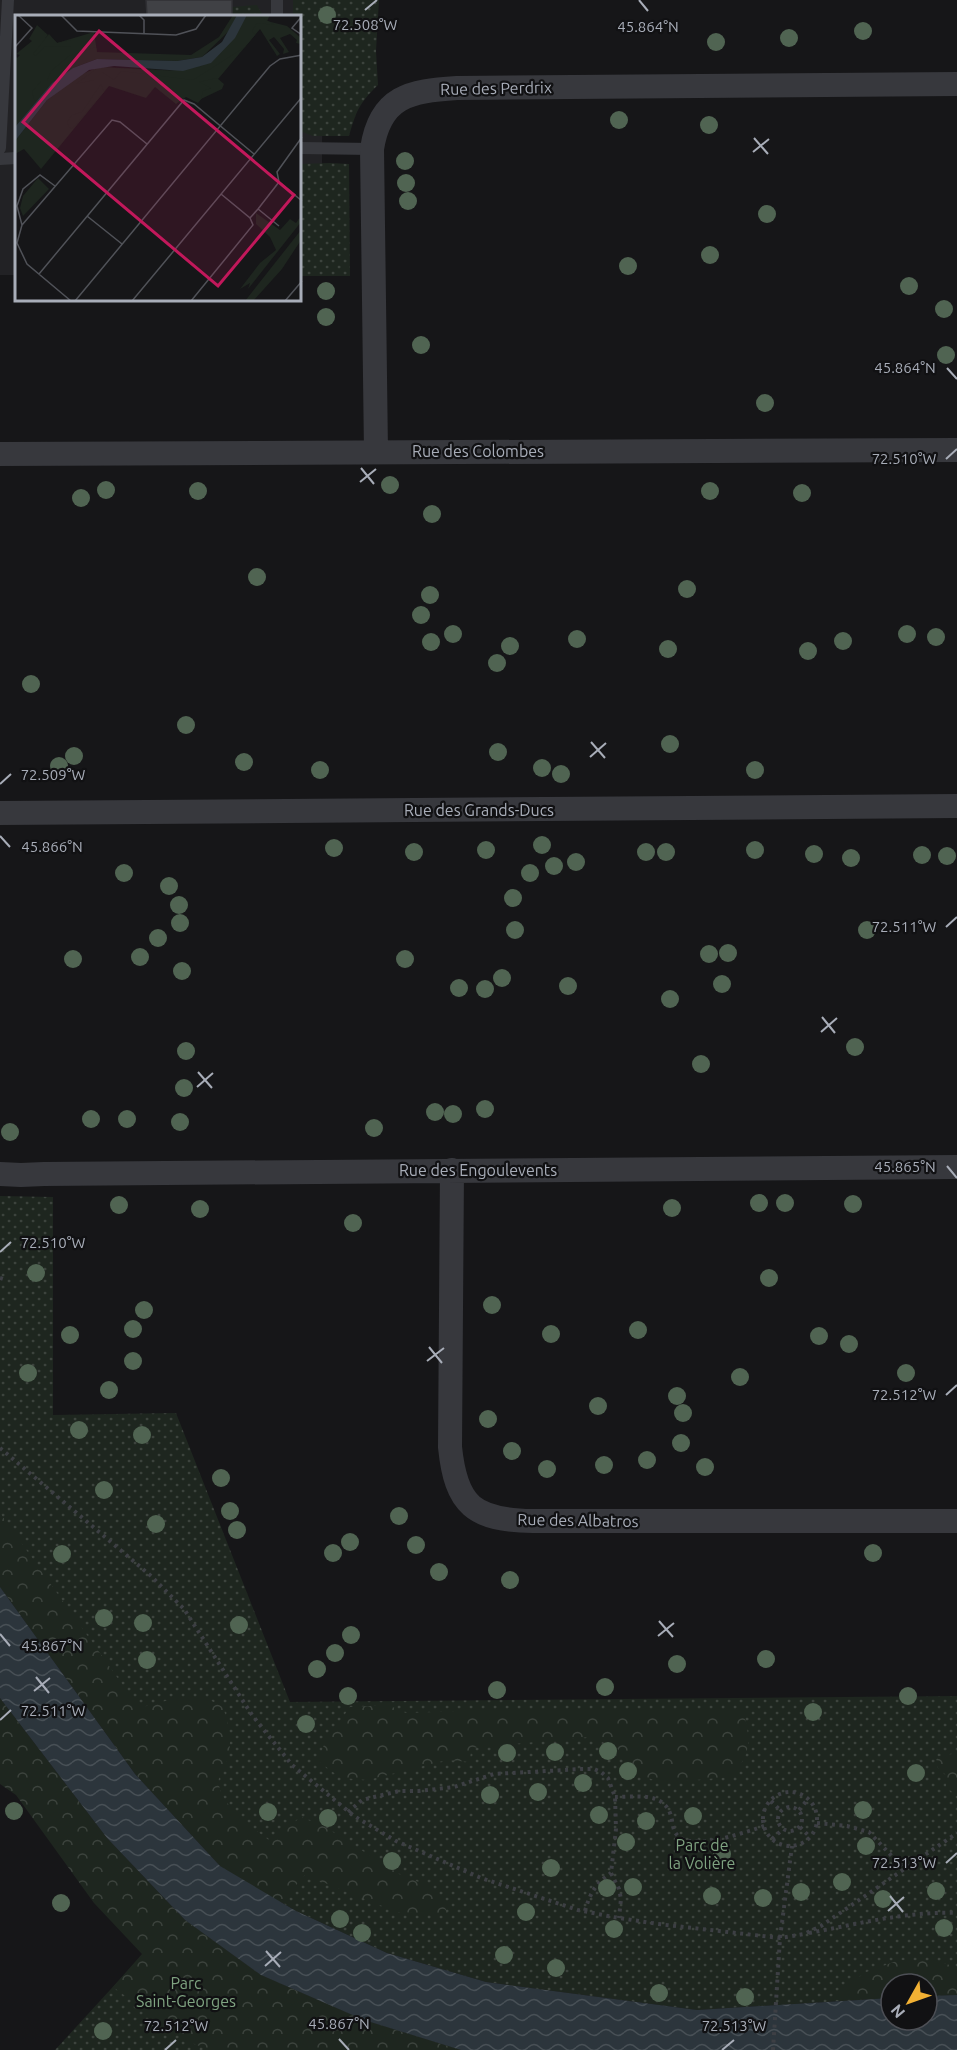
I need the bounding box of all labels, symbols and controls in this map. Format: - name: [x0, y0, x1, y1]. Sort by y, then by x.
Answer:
- inset map: [15, 15, 302, 302]
- text: 72.508°W: [333, 16, 397, 33]
- text: 45.864°N: [617, 18, 679, 35]
- street label: Rue des Perdrix: [440, 78, 552, 98]
- text: 45.864°N: [874, 359, 936, 376]
- street label: Rue des Colombes: [412, 442, 544, 460]
- text: 72.510°W: [872, 450, 936, 467]
- text: 72.509°W: [21, 766, 85, 783]
- street label: Rue des Grands-Ducs: [404, 801, 554, 819]
- text: 45.866°N: [21, 838, 83, 855]
- text: 72.511°W: [872, 918, 936, 935]
- text: 45.865°N: [874, 1158, 936, 1175]
- street label: Rue des Engoulevents: [399, 1161, 557, 1179]
- text: 72.510°W: [21, 1234, 85, 1251]
- text: 72.512°W: [872, 1386, 936, 1403]
- street label: Rue des Albatros: [517, 1510, 639, 1530]
- text: 45.867°N: [21, 1637, 83, 1654]
- text: 72.511°W: [21, 1702, 85, 1719]
- park label: Parc de la Volière: [669, 1836, 735, 1872]
- text: 72.513°W: [872, 1854, 936, 1871]
- north arrow: [879, 1972, 939, 2032]
- park label: Parc Saint-Georges: [136, 1974, 236, 2010]
- text: N: [887, 2001, 908, 2022]
- text: 45.867°N: [308, 2015, 370, 2032]
- text: 72.512°W: [144, 2017, 208, 2034]
- text: 72.513°W: [702, 2017, 766, 2034]

